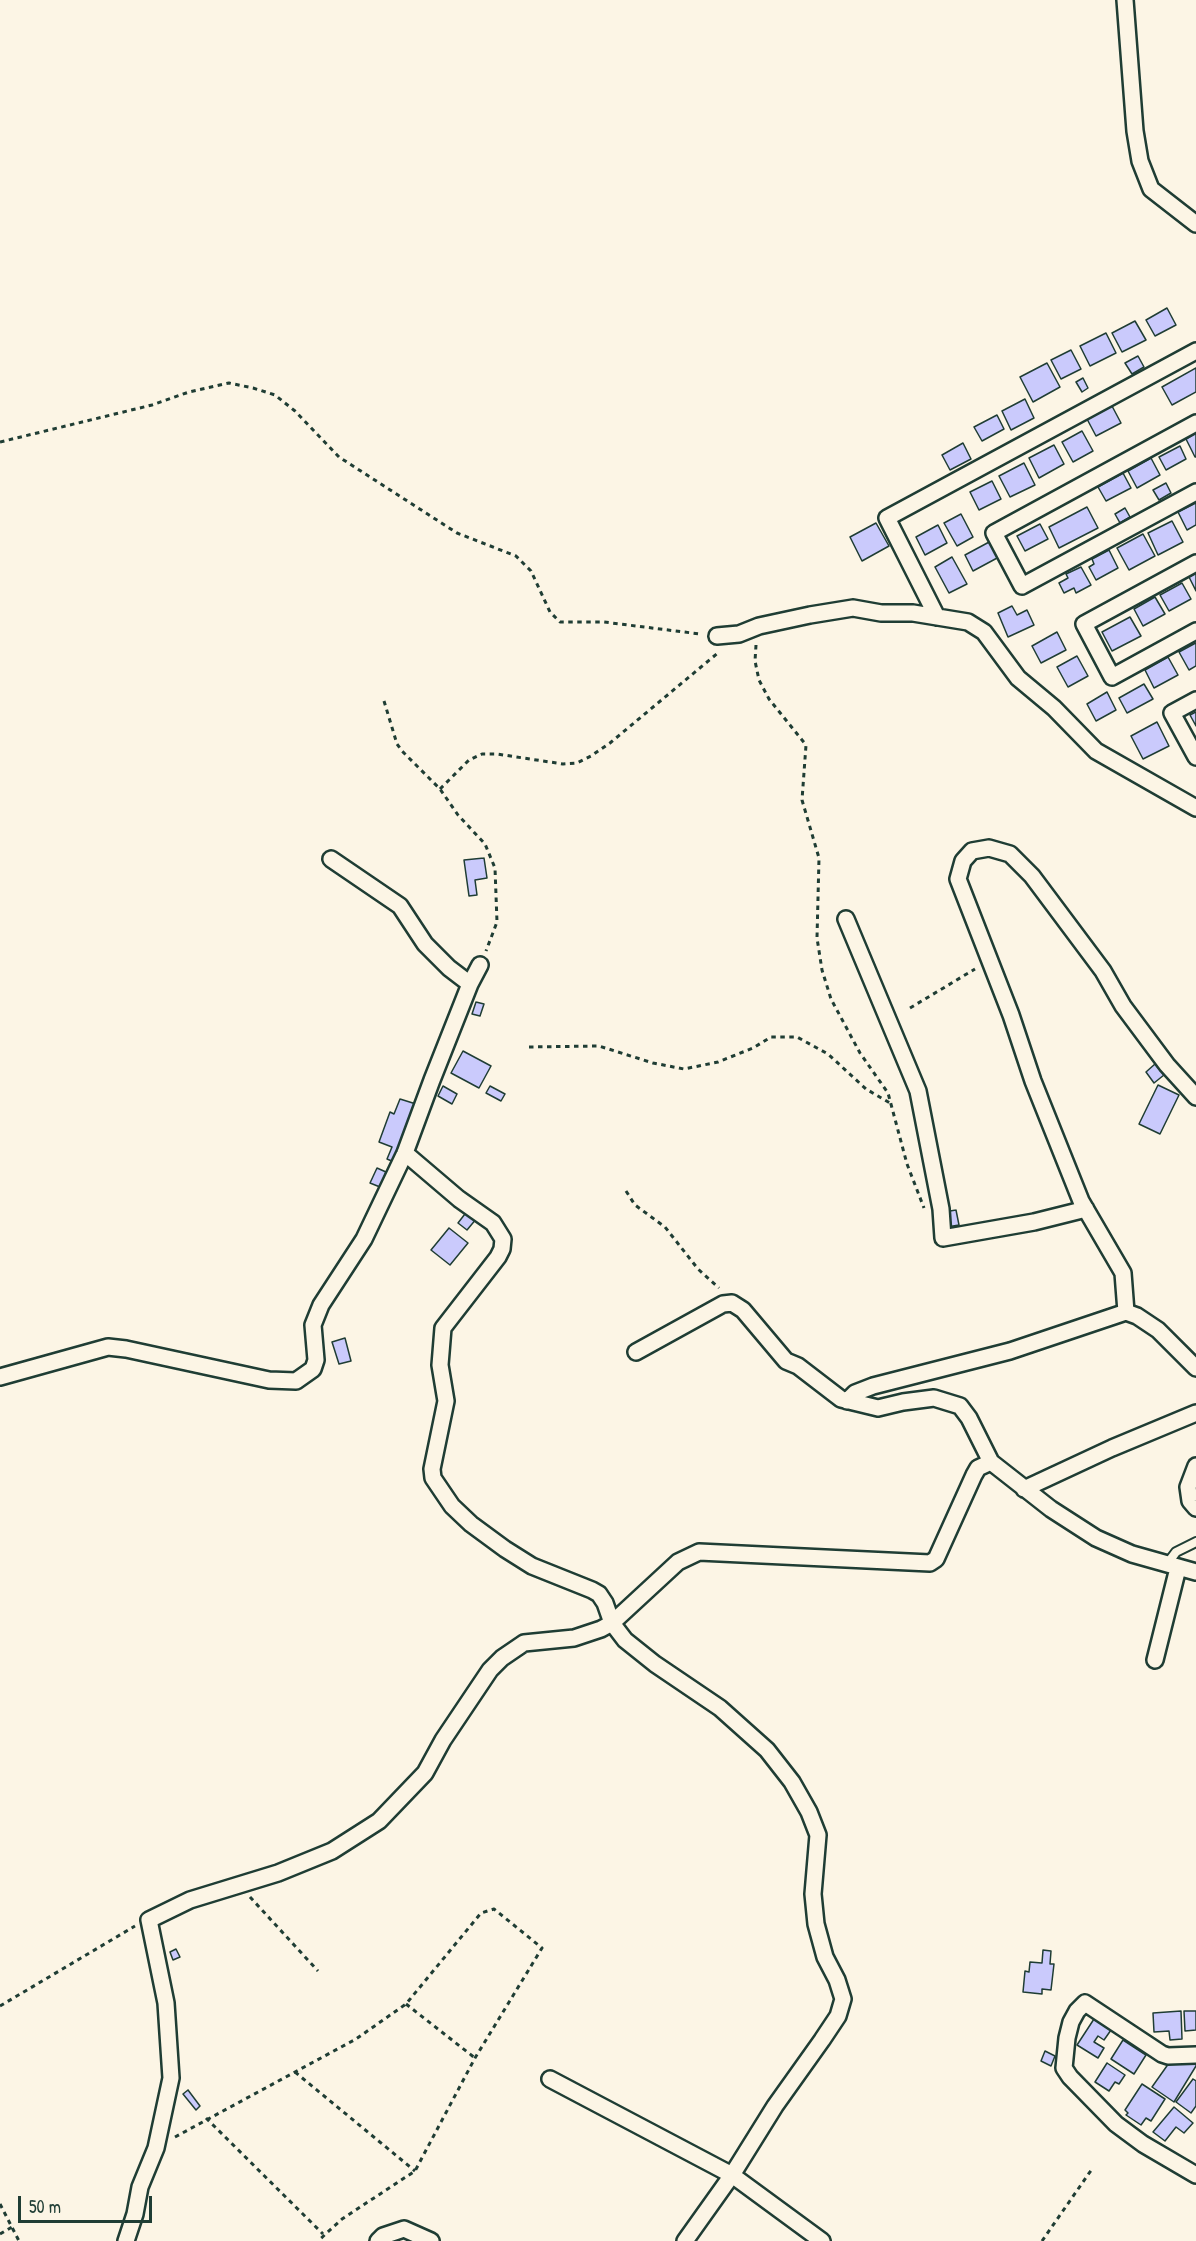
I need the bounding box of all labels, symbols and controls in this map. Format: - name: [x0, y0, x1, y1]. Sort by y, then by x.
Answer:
- scale bar: [21, 2184, 154, 2222]
- text: 50 m: [29, 2194, 61, 2219]

